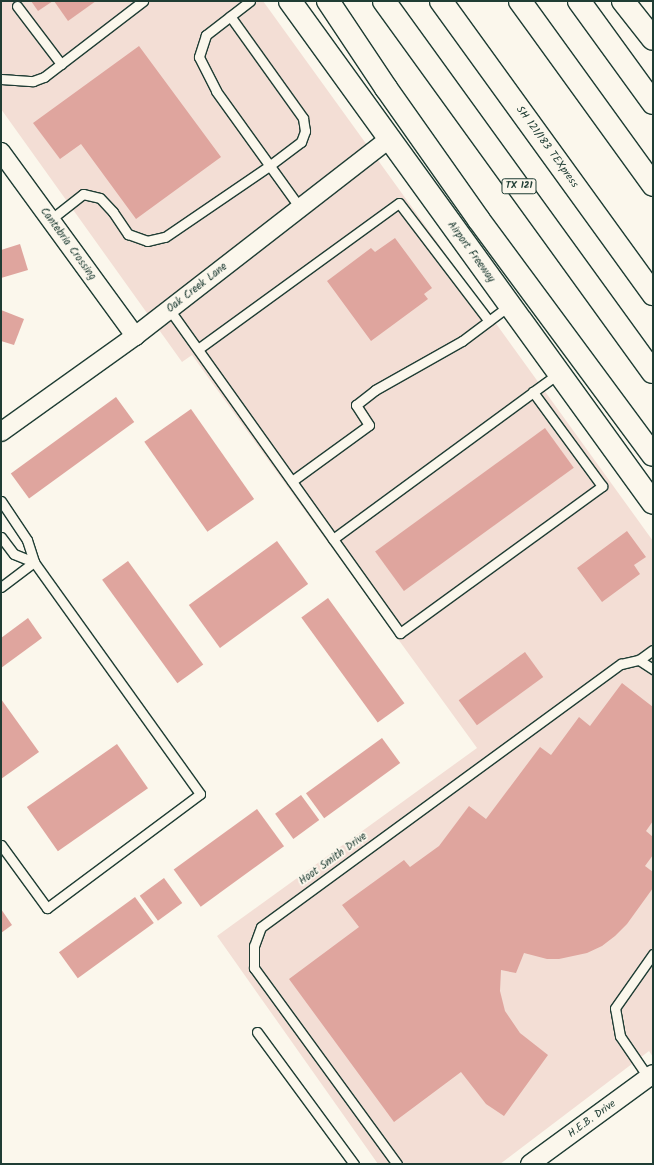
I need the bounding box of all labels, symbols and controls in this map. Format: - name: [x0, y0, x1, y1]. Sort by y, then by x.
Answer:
- street label: SH 121/183 TEXpress: [513, 103, 581, 191]
- road number: TX 121: [501, 178, 537, 194]
- street label: Cantebria Crossing: [37, 205, 99, 283]
- street label: Airport Freeway: [444, 219, 498, 285]
- street label: Oak Creek Lane: [164, 260, 230, 316]
- street label: Hoot Smith Drive: [296, 830, 370, 888]
- street label: H.E.B. Drive: [565, 1097, 619, 1141]

